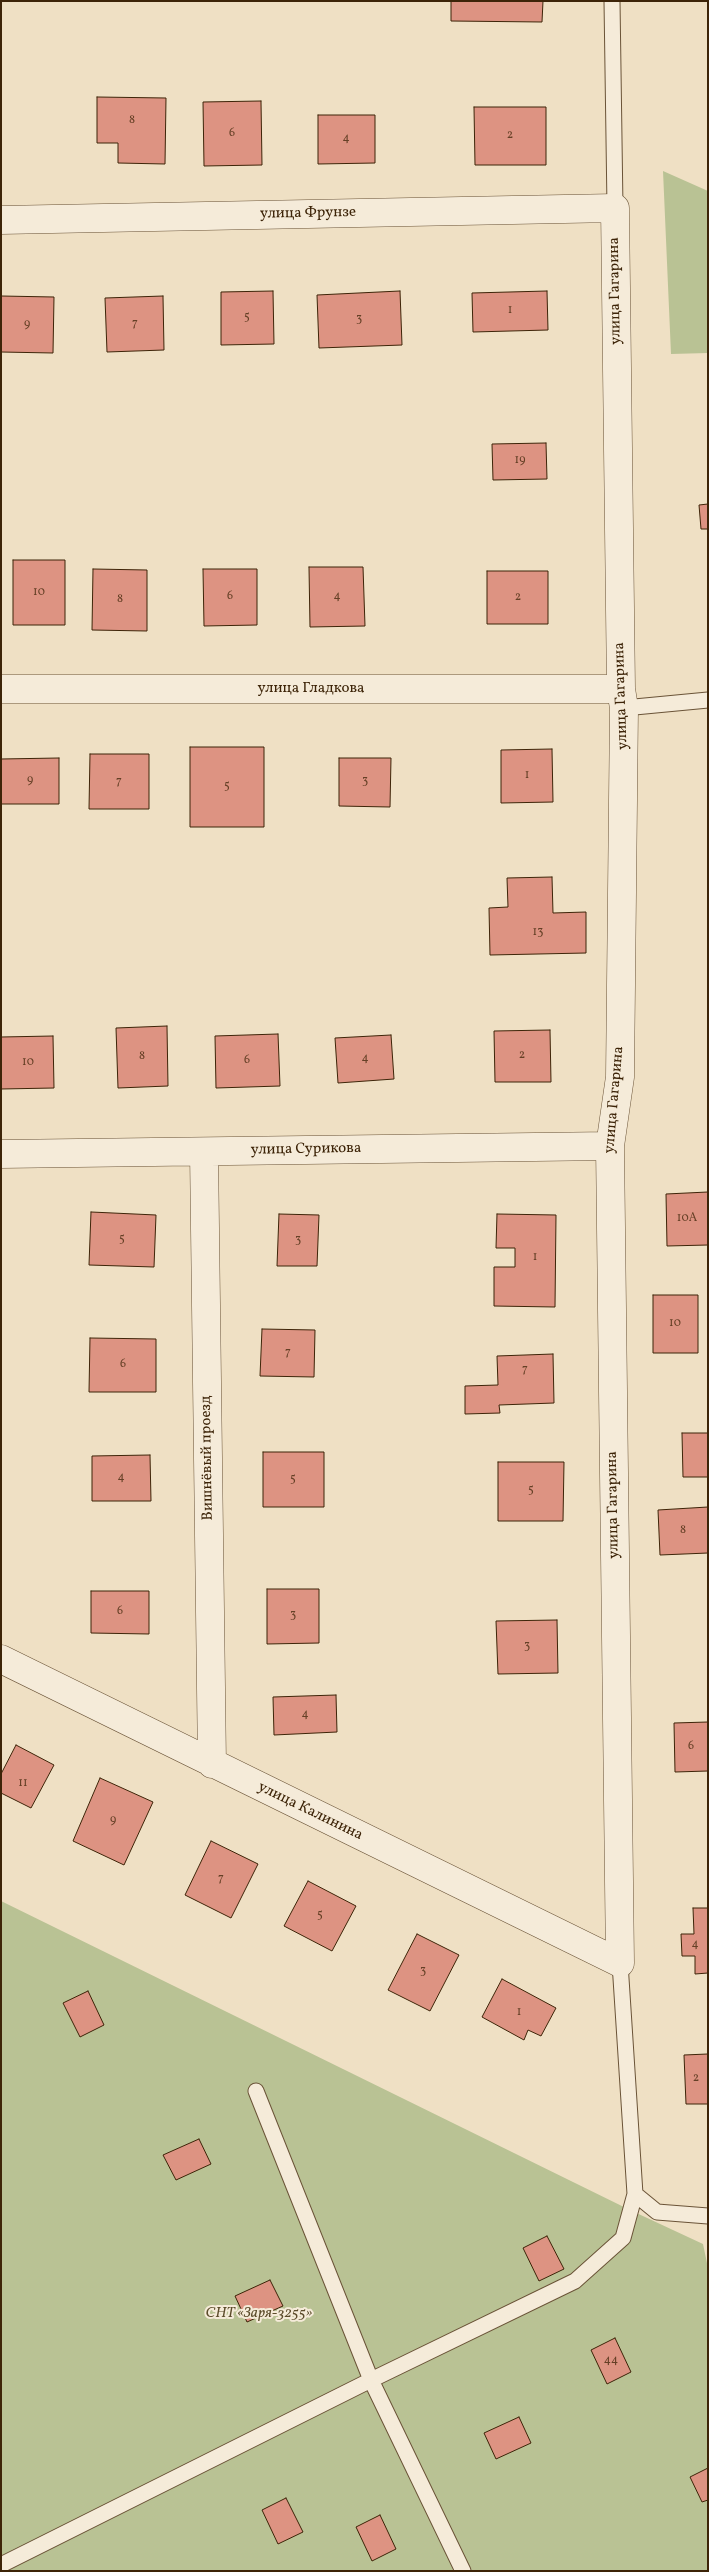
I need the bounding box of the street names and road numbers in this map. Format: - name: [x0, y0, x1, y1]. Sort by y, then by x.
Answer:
- street label: улица Фрунзе: [260, 204, 356, 224]
- street label: улица Гагарина: [606, 237, 626, 345]
- street label: улица Гагарина: [611, 642, 633, 750]
- street label: улица Гладкова: [258, 680, 364, 698]
- street label: улица Гагарина: [601, 1046, 629, 1154]
- street label: улица Сурикова: [251, 1140, 361, 1160]
- street label: Вишнёвый проезд: [198, 1395, 218, 1521]
- street label: улица Гагарина: [604, 1451, 624, 1559]
- street label: улица Калинина: [255, 1779, 365, 1845]

